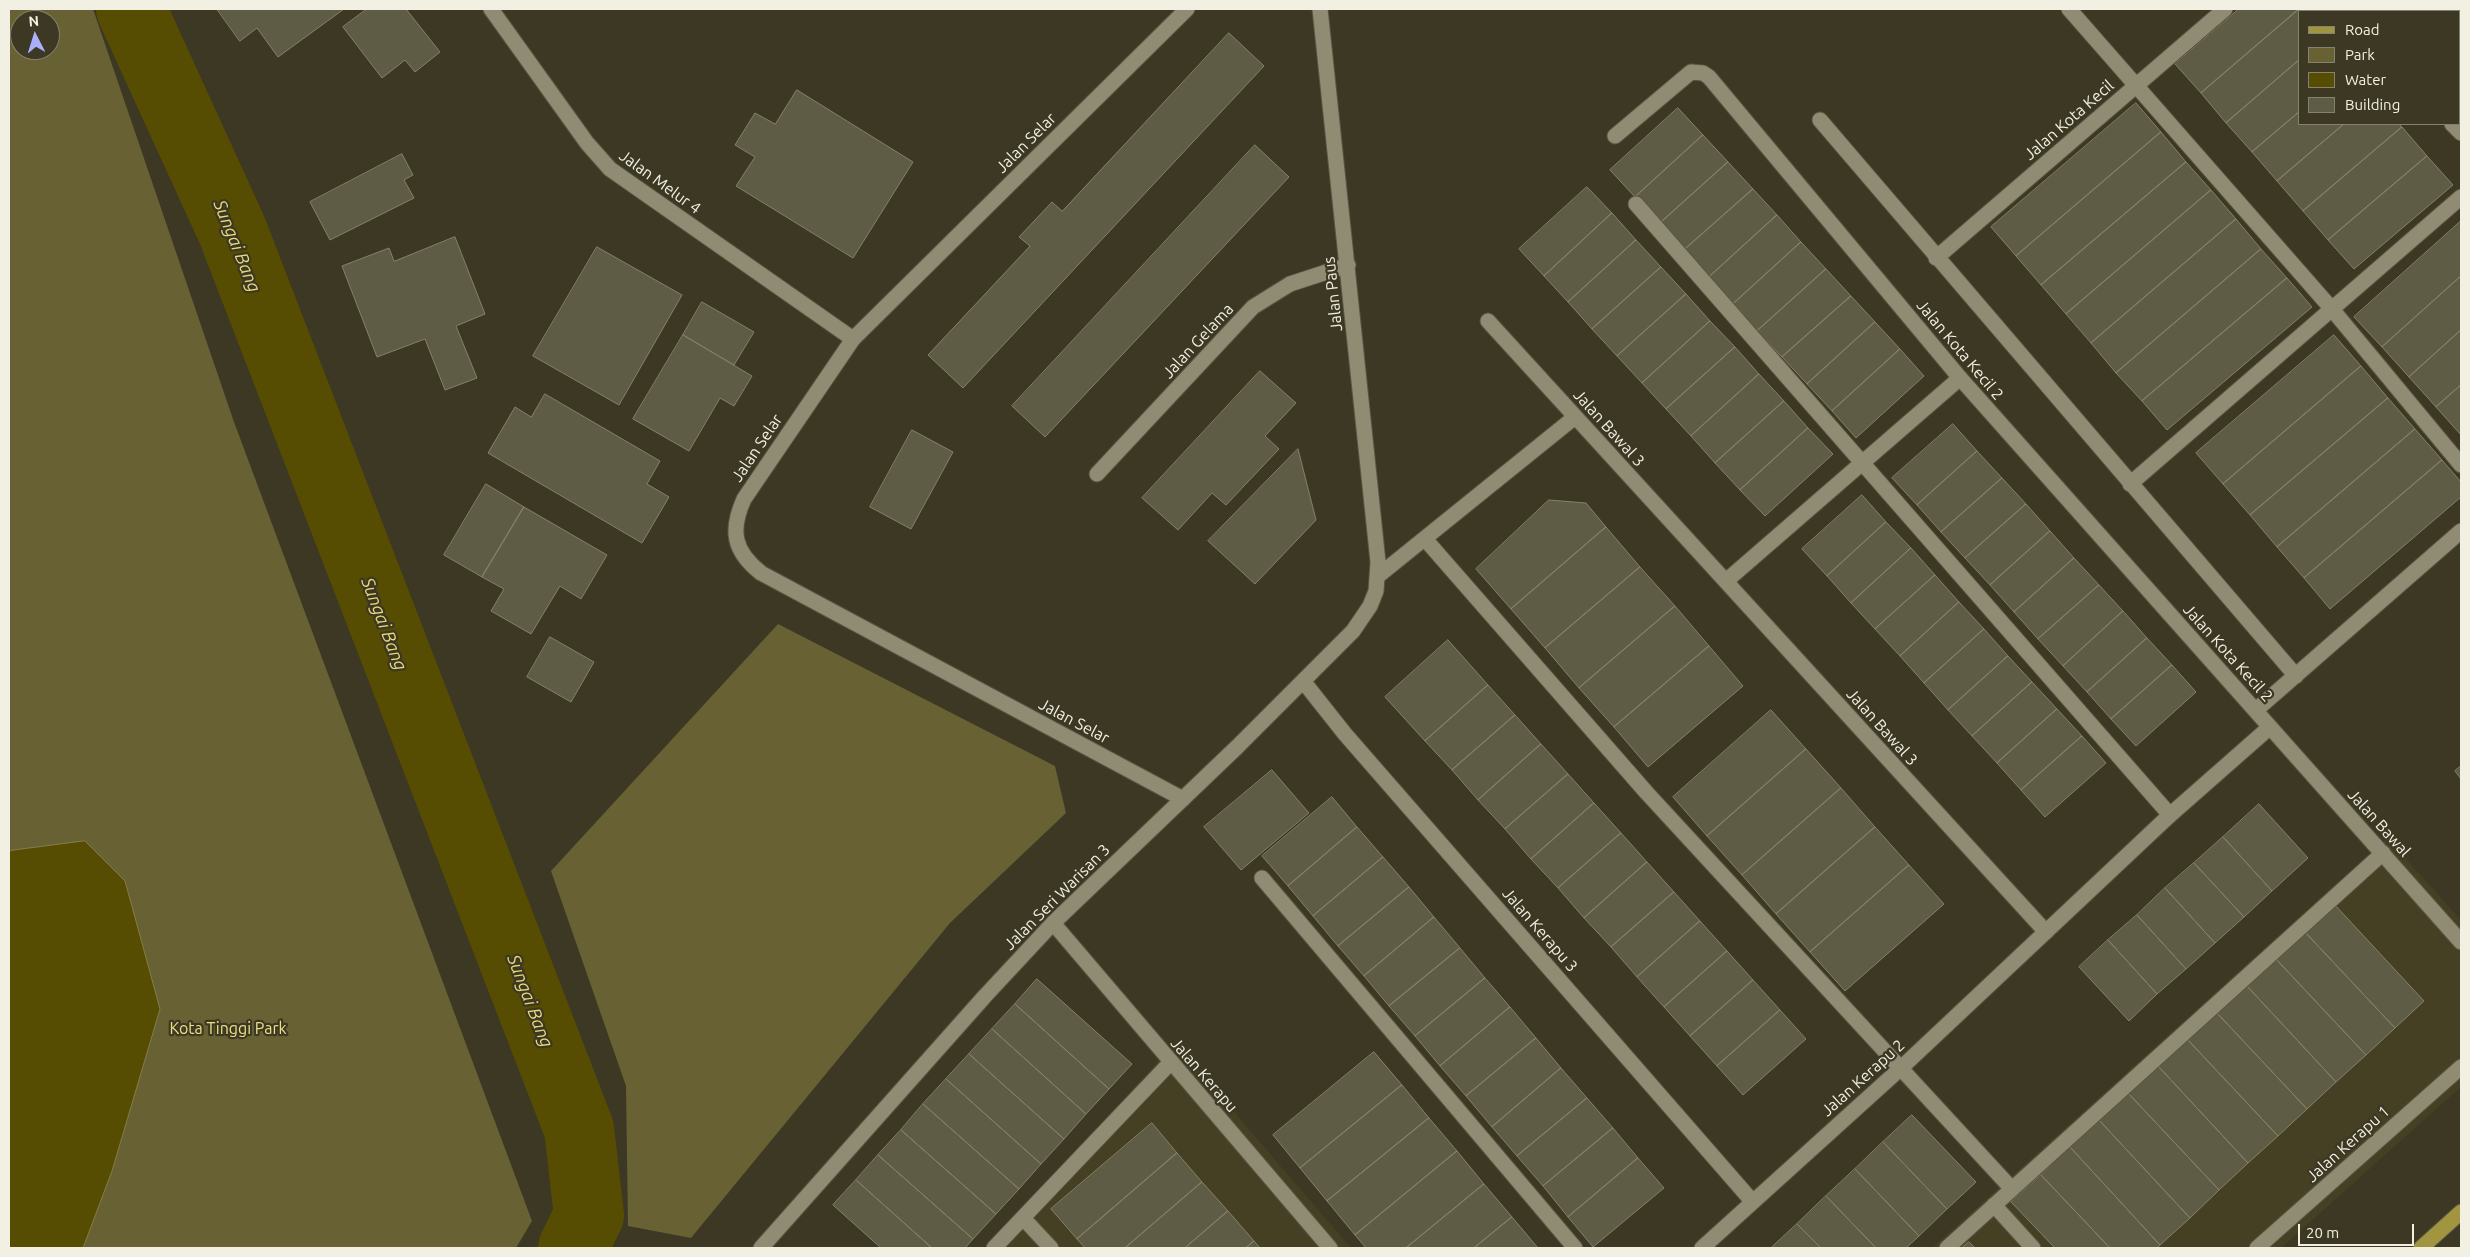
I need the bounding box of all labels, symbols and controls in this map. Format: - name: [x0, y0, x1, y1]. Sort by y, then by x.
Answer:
- north arrow: [10, 10, 60, 60]
- legend: [2298, 10, 2460, 125]
- text: N: [28, 13, 40, 29]
- text: Road: [2345, 21, 2380, 38]
- text: Park: [2345, 46, 2375, 63]
- text: Water: [2345, 71, 2386, 88]
- street label: Jalan Kota Kecil: [2020, 76, 2118, 164]
- text: Building: [2345, 96, 2400, 113]
- street label: Jalan Selar: [992, 109, 1060, 177]
- street label: Jalan Melur 4: [615, 146, 705, 218]
- water label: Sungai Bang: [209, 197, 265, 295]
- street label: Jalan Paus: [1320, 256, 1346, 332]
- street label: Jalan Kota Kecil 2: [1912, 296, 2008, 404]
- street label: Jalan Gelama: [1158, 300, 1238, 382]
- street label: Jalan Bawal 3: [1569, 385, 1649, 471]
- street label: Jalan Selar: [727, 411, 787, 485]
- water label: Sungai Bang: [356, 575, 412, 673]
- street label: Jalan Kota Kecil 2: [2179, 600, 2277, 706]
- street label: Jalan Bawal 3: [1842, 684, 1922, 770]
- street label: Jalan Selar: [1035, 694, 1113, 748]
- street label: Jalan Bawal: [2344, 785, 2414, 861]
- street label: Jalan Seri Warisan 3: [1000, 840, 1114, 954]
- street label: Jalan Kerapu 3: [1498, 884, 1582, 976]
- water label: Sungai Bang: [502, 952, 558, 1050]
- park label: Kota Tinggi Park: [169, 1019, 287, 1039]
- street label: Jalan Kerapu: [1166, 1034, 1242, 1116]
- street label: Jalan Kerapu 2: [1817, 1036, 1909, 1120]
- street label: Jalan Kerapu 1: [2302, 1102, 2394, 1186]
- scale bar: [2300, 1214, 2416, 1246]
- text: 20 m: [2306, 1224, 2339, 1241]

